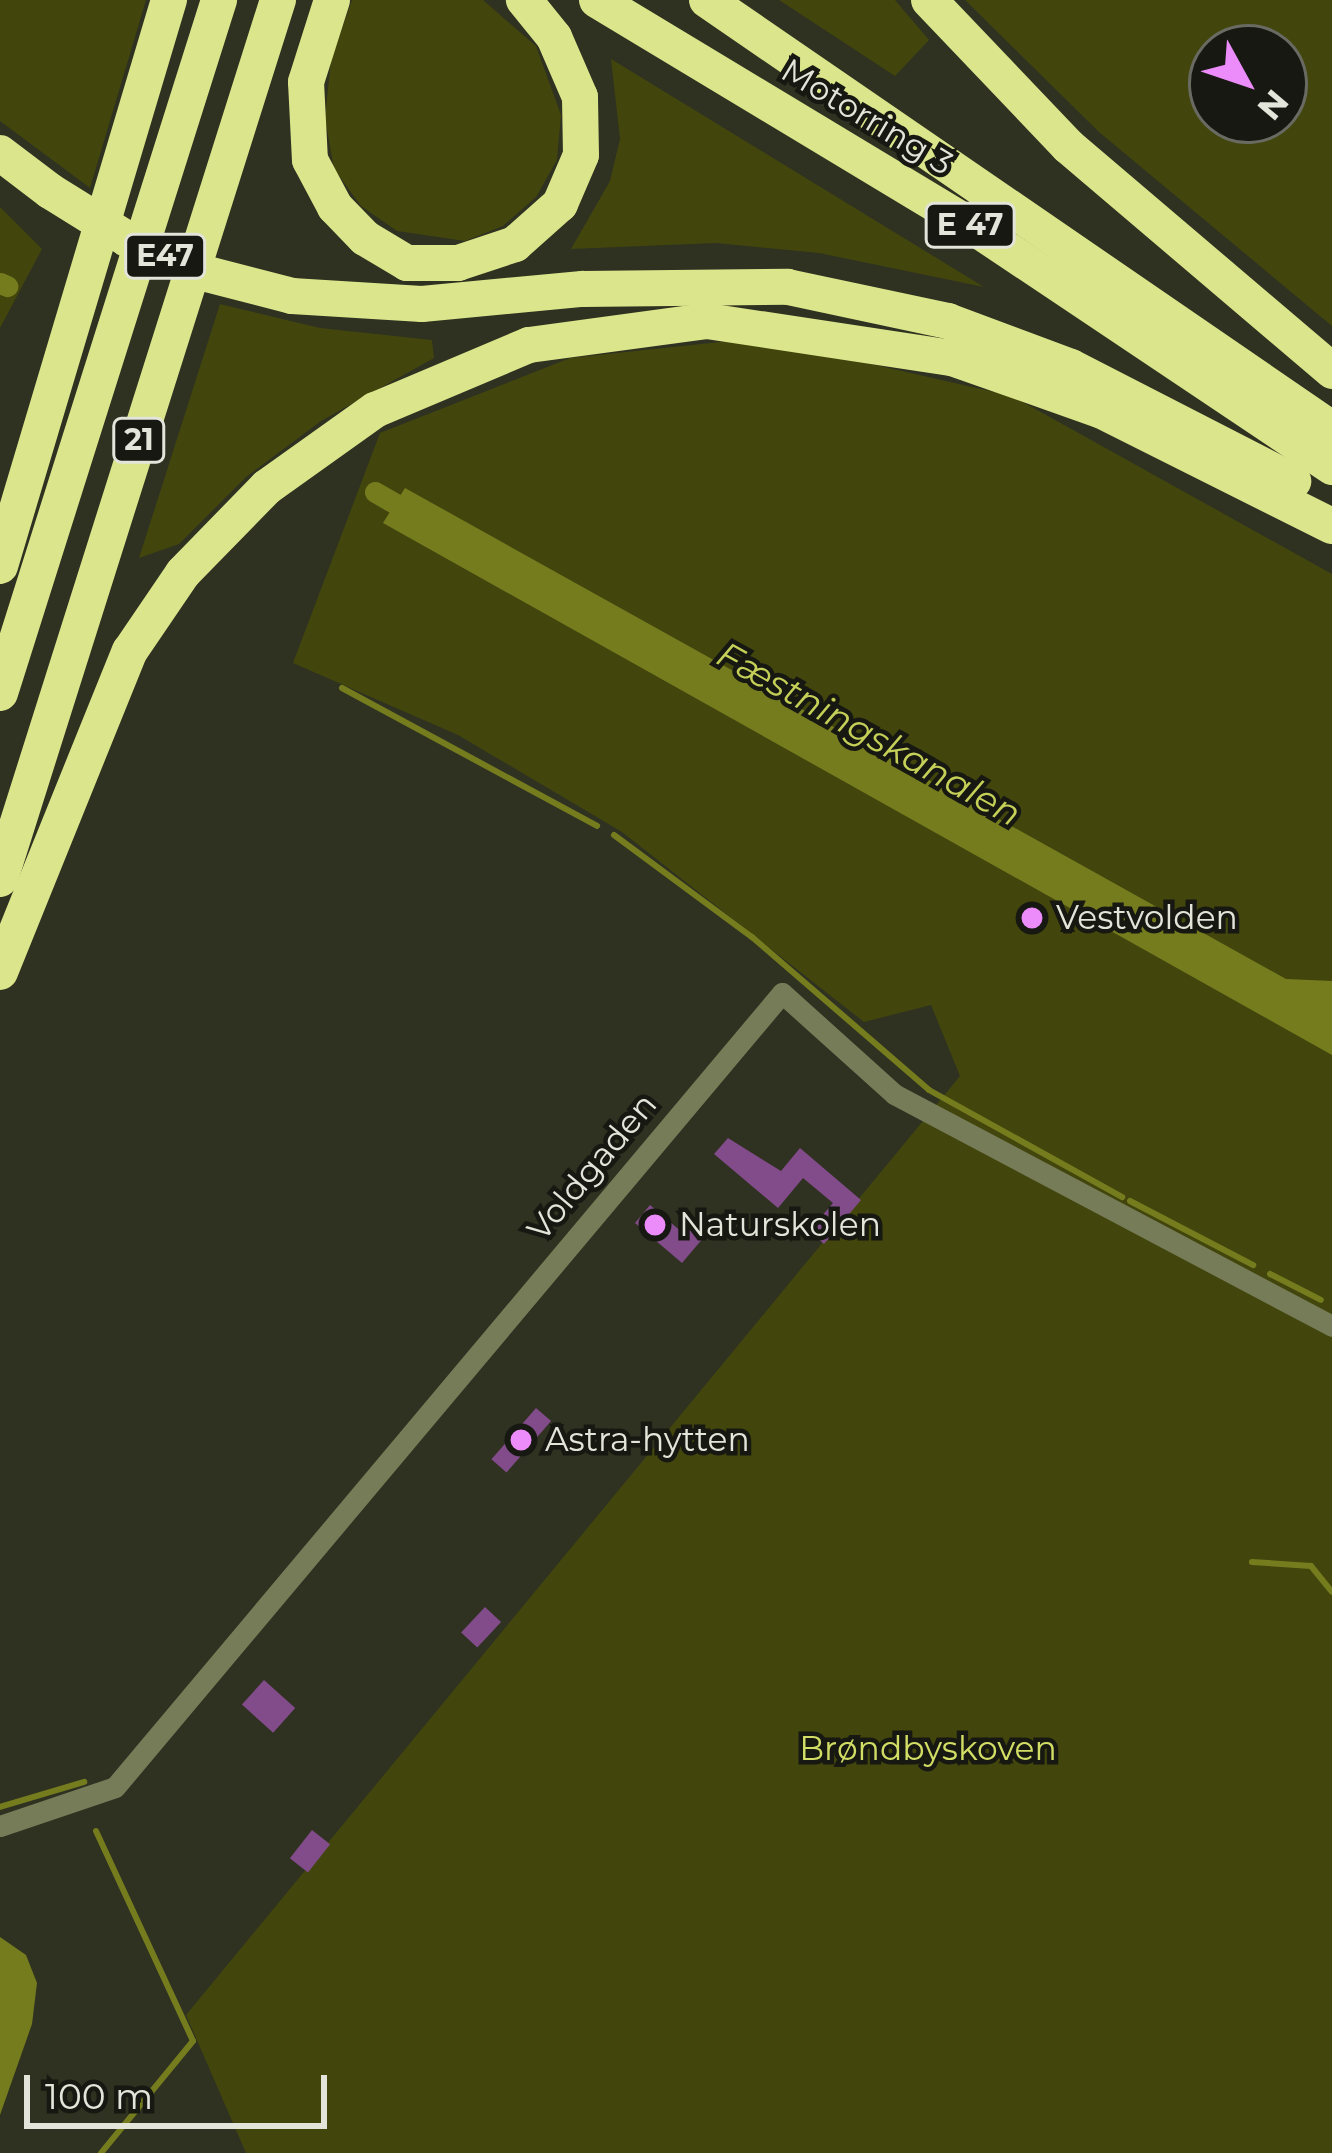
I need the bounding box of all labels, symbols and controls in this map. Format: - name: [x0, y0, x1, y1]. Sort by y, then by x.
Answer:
- north arrow: [1188, 24, 1308, 144]
- street label: Motorring 3: [774, 50, 960, 184]
- text: N: [1249, 82, 1297, 128]
- road number: E 47: [922, 201, 1018, 249]
- road number: E47: [123, 232, 207, 280]
- road number: 21: [112, 416, 166, 464]
- water label: Fæstningskanalen: [710, 633, 1028, 835]
- place label: Vestvolden: [1056, 898, 1238, 938]
- marker: Vestvolden: [1019, 905, 1045, 931]
- street label: Voldgaden: [519, 1085, 665, 1249]
- place label: Naturskolen: [679, 1205, 881, 1245]
- marker: Naturskolen: [642, 1212, 668, 1238]
- place label: Astra-hytten: [545, 1420, 750, 1460]
- marker: Astra-hytten: [508, 1427, 534, 1453]
- park label: Brøndbyskoven: [799, 1729, 1057, 1769]
- scale bar: [30, 2051, 333, 2125]
- text: 100 m: [45, 2074, 153, 2118]

